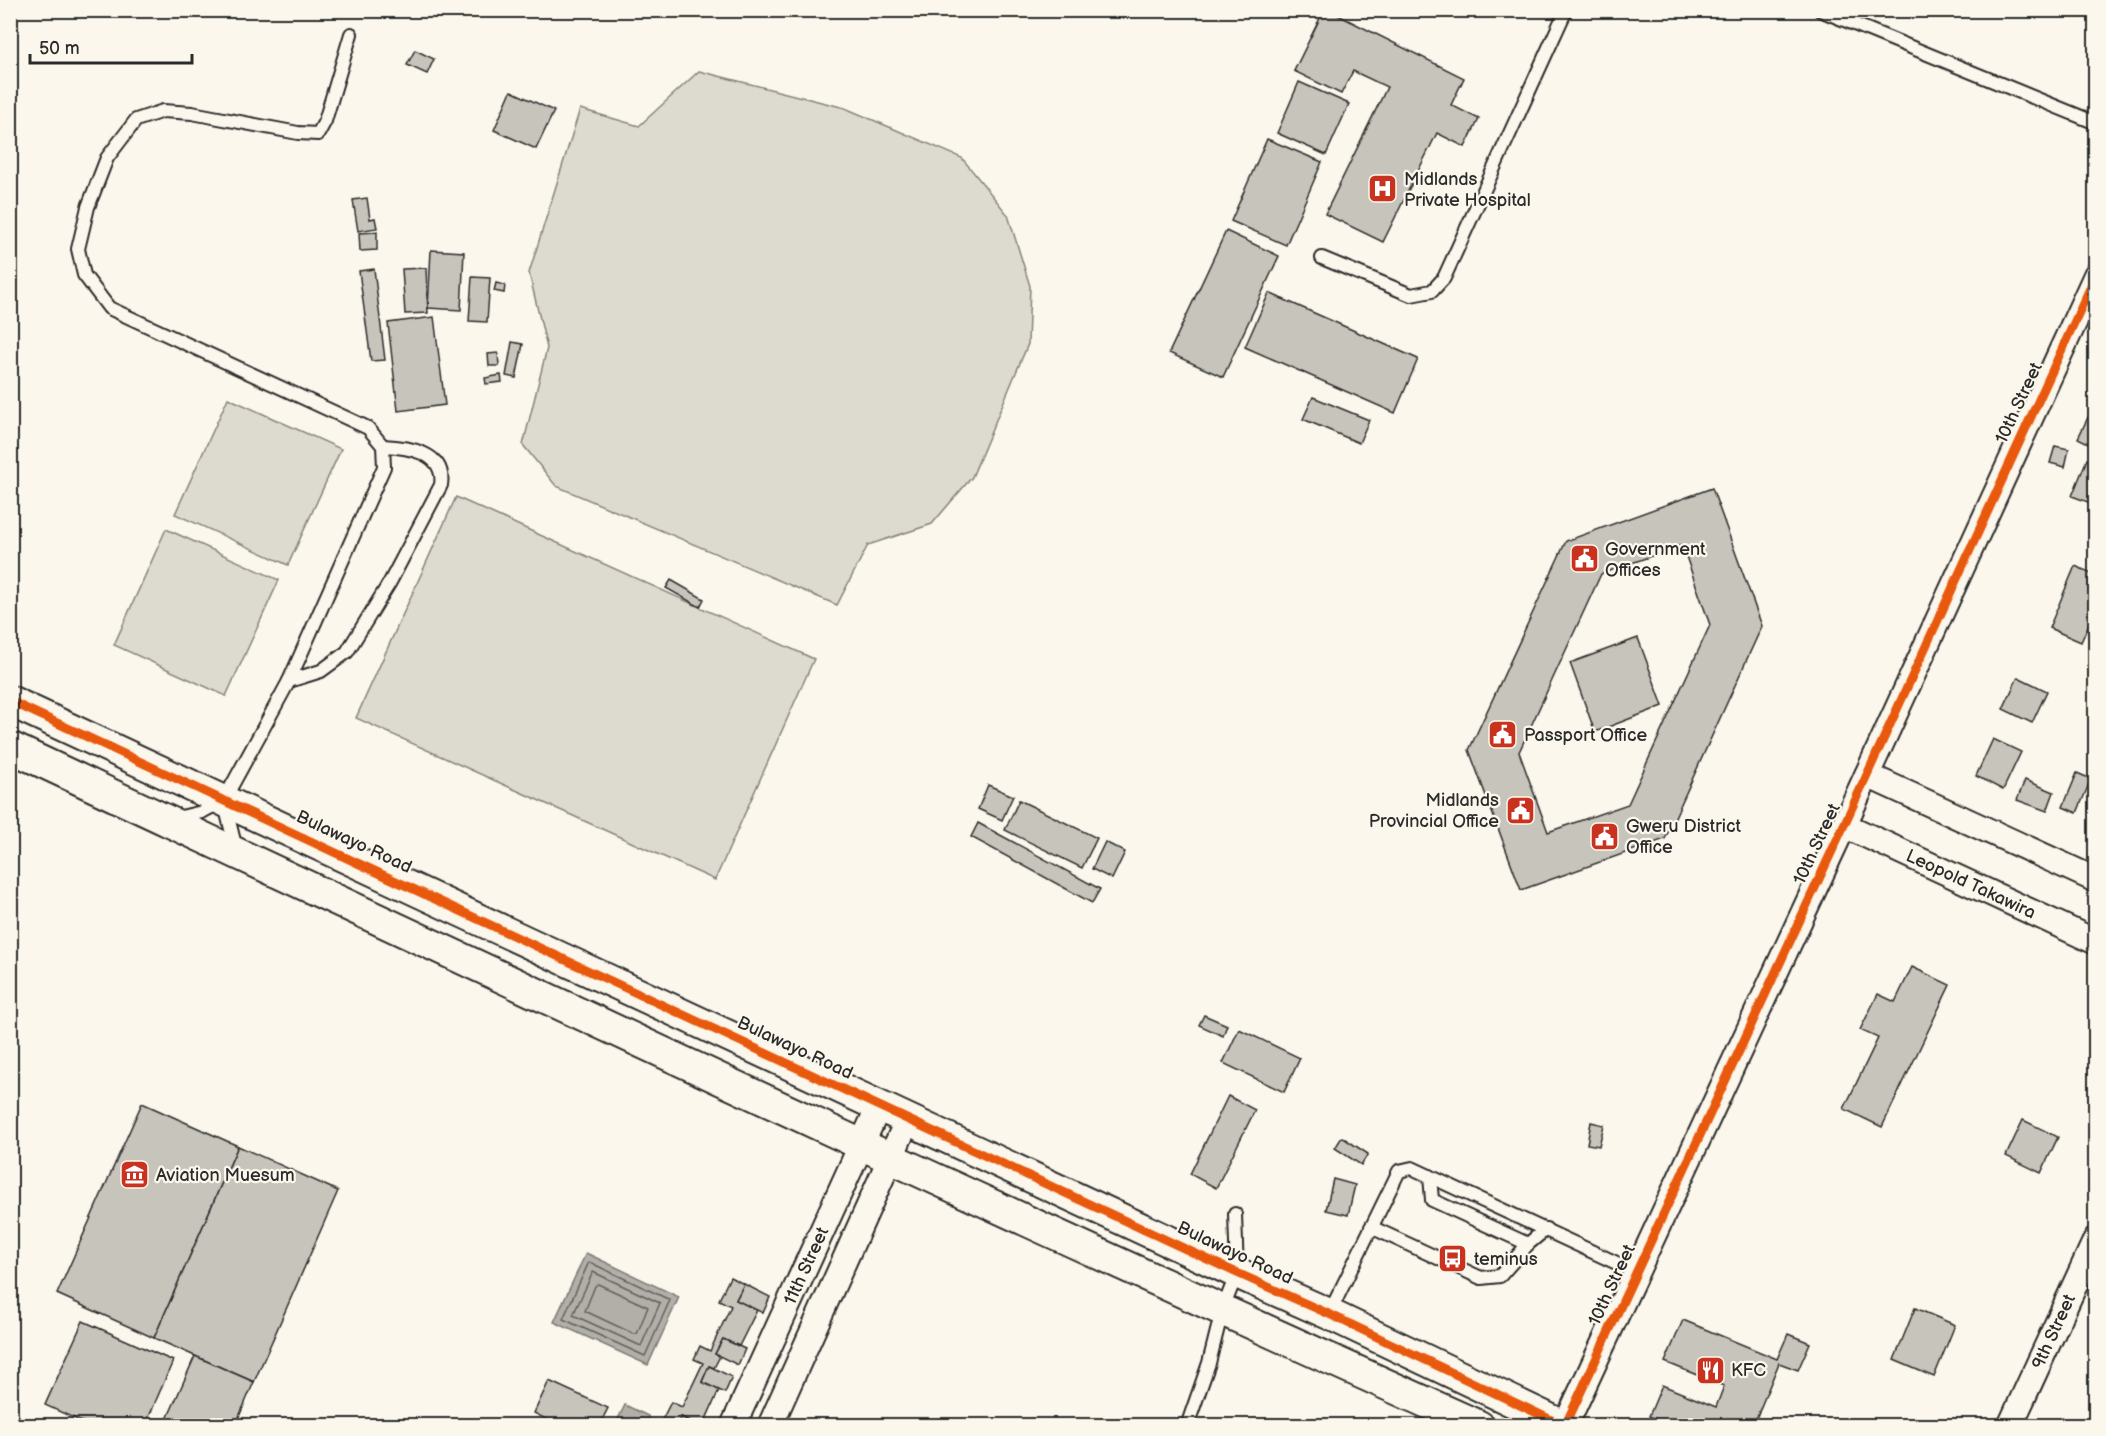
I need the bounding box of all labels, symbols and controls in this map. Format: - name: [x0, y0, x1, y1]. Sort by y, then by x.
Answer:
- scale bar: [30, 27, 192, 65]
- text: 50 m: [39, 38, 80, 59]
- place label: Midlands Private Hospital: [1404, 169, 1531, 211]
- hospital icon: Midlands Private Hospital: [1367, 173, 1399, 205]
- street label: 10th Street: [1991, 359, 2047, 447]
- place label: Government Offices: [1605, 539, 1706, 581]
- public building icon: Government Offices: [1568, 543, 1600, 575]
- public building icon: Passport Office: [1487, 719, 1519, 751]
- place label: Passport Office: [1524, 725, 1647, 746]
- place label: Midlands Provincial Office: [1369, 790, 1499, 832]
- public building icon: Midlands Provincial Office: [1504, 794, 1536, 826]
- street label: 10th Street: [1789, 800, 1845, 888]
- street label: Bulawayo Road: [293, 806, 415, 878]
- place label: Gweru District Office: [1626, 816, 1742, 858]
- public building icon: Gweru District Office: [1589, 820, 1621, 852]
- street label: Leopold Takawira: [1903, 845, 2039, 923]
- street label: Bulawayo Road: [734, 1012, 856, 1084]
- museum icon: Aviation Muesum: [119, 1159, 151, 1191]
- place label: Aviation Muesum: [156, 1165, 295, 1186]
- street label: Bulawayo Road: [1174, 1217, 1296, 1289]
- street label: 11th Street: [779, 1223, 833, 1308]
- street label: 10th Street: [1584, 1241, 1640, 1329]
- bus stop icon: teminus: [1437, 1243, 1469, 1275]
- place label: teminus: [1474, 1249, 1538, 1270]
- street label: 9th Street: [2027, 1290, 2080, 1372]
- restaurant icon: KFC: [1694, 1354, 1726, 1386]
- place label: KFC: [1731, 1360, 1766, 1381]

